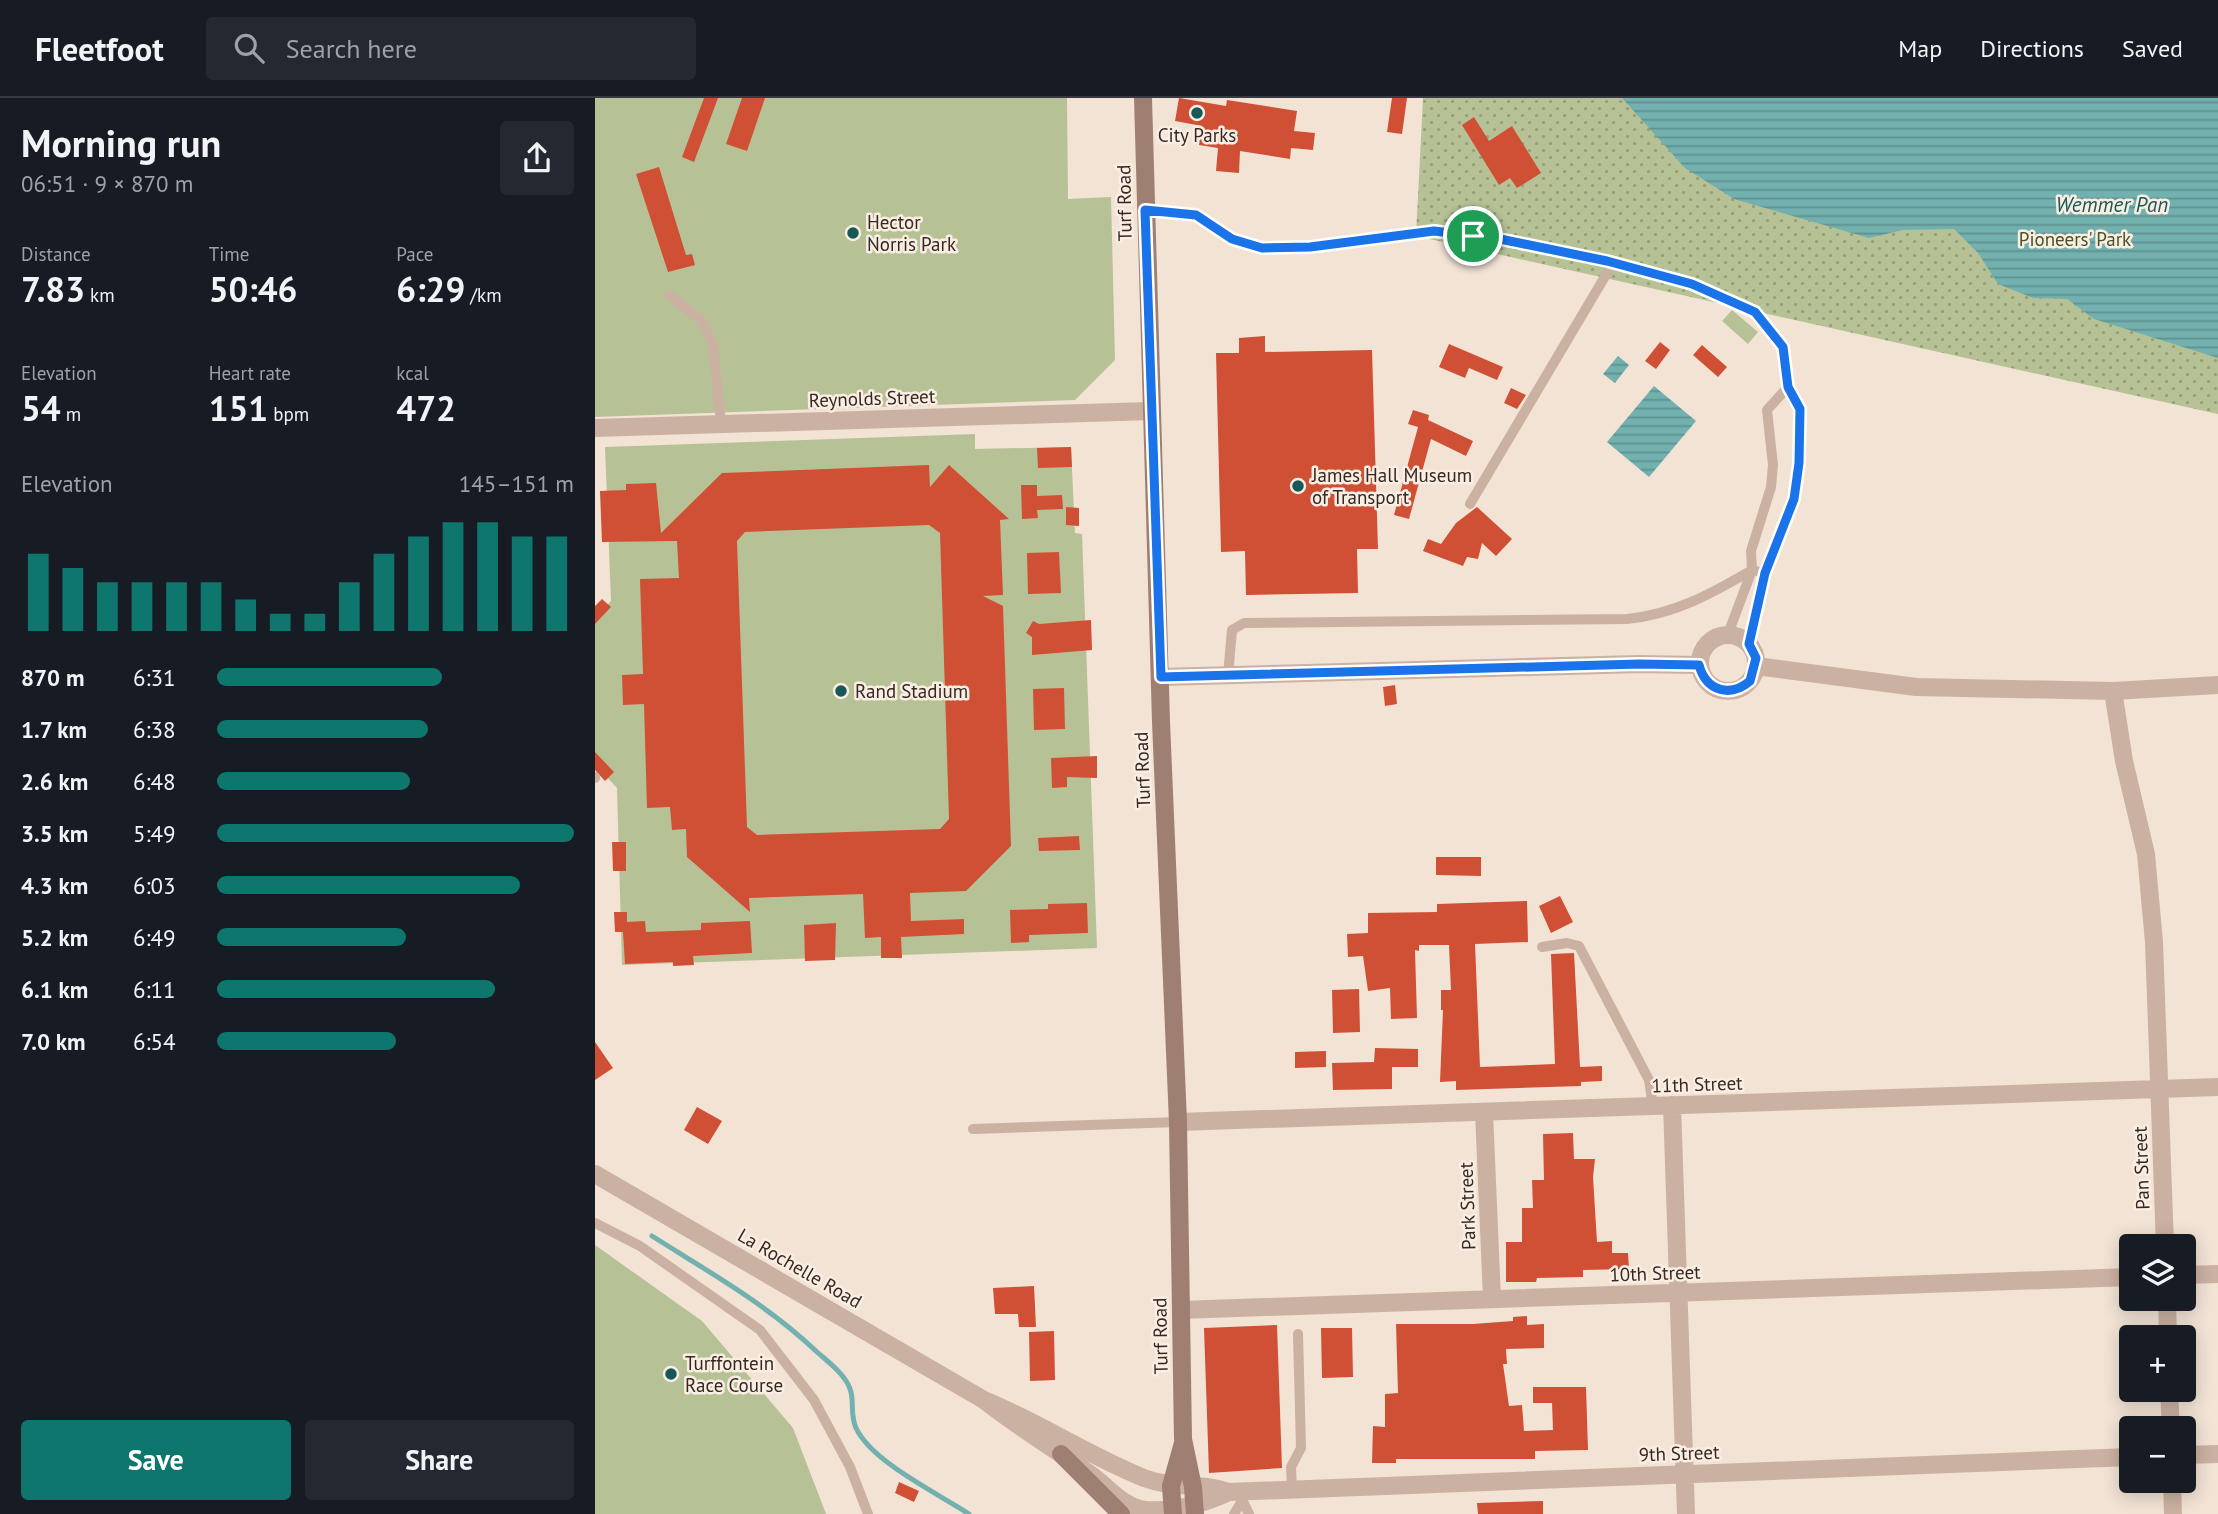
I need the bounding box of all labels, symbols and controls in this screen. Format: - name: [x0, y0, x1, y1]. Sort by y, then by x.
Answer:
- search box: [206, 17, 696, 80]
- text: Fleetfoot: [35, 27, 164, 70]
- icon: search: [230, 29, 268, 67]
- text: Search here: [286, 32, 417, 65]
- text: Map: [1898, 33, 1942, 64]
- text: Directions: [1980, 33, 2084, 64]
- text: Saved: [2122, 33, 2183, 64]
- marker: City Parks: [1189, 105, 1205, 121]
- text: Morning run: [21, 118, 221, 167]
- button: share: [500, 121, 574, 195]
- place label: City Parks: [1158, 123, 1236, 147]
- street label: Turf Road: [1111, 164, 1137, 242]
- text: 06:51 · 9 × 870 m: [21, 169, 193, 198]
- water label: Wemmer Pan: [2056, 191, 2168, 218]
- pin: [1443, 206, 1503, 266]
- place label: Hector Norris Park: [867, 210, 956, 256]
- icon: arrive: [1454, 217, 1492, 255]
- marker: Hector Norris Park: [845, 225, 861, 241]
- park label: Pioneers' Park: [2019, 227, 2131, 251]
- text: Distance: [21, 242, 91, 266]
- text: Time: [209, 242, 249, 266]
- text: Pace: [396, 242, 434, 266]
- text: 7.83: [21, 266, 85, 312]
- text: 50:46: [209, 266, 297, 312]
- text: 6:29: [396, 266, 465, 312]
- text: km: [85, 283, 115, 307]
- text: /km: [465, 283, 502, 307]
- text: Elevation: [21, 361, 97, 385]
- text: Heart rate: [209, 361, 291, 385]
- text: kcal: [396, 361, 429, 385]
- street label: Reynolds Street: [808, 384, 936, 412]
- text: 54: [21, 385, 61, 431]
- text: 151: [209, 385, 268, 431]
- text: 472: [396, 385, 456, 431]
- text: m: [61, 402, 81, 426]
- text: bpm: [268, 402, 309, 426]
- place label: James Hall Museum of Transport: [1311, 463, 1472, 509]
- text: Elevation: [21, 469, 113, 498]
- text: 145–151 m: [459, 469, 574, 498]
- marker: James Hall Museum of Transport: [1290, 478, 1306, 494]
- text: 870 m: [21, 663, 84, 692]
- text: 6:31: [133, 663, 176, 692]
- place label: Rand Stadium: [855, 679, 968, 703]
- marker: Rand Stadium: [833, 683, 849, 699]
- text: 1.7 km: [21, 715, 87, 744]
- text: 6:38: [133, 715, 176, 744]
- street label: Turf Road: [1129, 731, 1155, 809]
- text: 2.6 km: [21, 767, 88, 796]
- text: 6:48: [133, 767, 176, 796]
- text: 3.5 km: [21, 819, 88, 848]
- text: 5:49: [133, 819, 176, 848]
- text: 4.3 km: [21, 871, 88, 900]
- text: 6:03: [133, 871, 176, 900]
- text: 5.2 km: [21, 923, 88, 952]
- text: 6:49: [133, 923, 176, 952]
- text: 6.1 km: [21, 975, 88, 1004]
- text: 6:11: [133, 975, 176, 1004]
- text: 7.0 km: [21, 1027, 86, 1056]
- text: 6:54: [133, 1027, 176, 1056]
- street label: 11th Street: [1651, 1070, 1744, 1098]
- street label: Pan Street: [2128, 1125, 2154, 1210]
- street label: Park Street: [1453, 1161, 1481, 1250]
- street label: La Rochelle Road: [734, 1223, 866, 1313]
- map controls: [2119, 1234, 2196, 1493]
- button: layers: [2119, 1234, 2196, 1311]
- street label: 10th Street: [1609, 1259, 1702, 1287]
- street label: Turf Road: [1147, 1297, 1173, 1375]
- button: +: [2119, 1325, 2196, 1402]
- place label: Turffontein Race Course: [685, 1351, 783, 1397]
- marker: Turffontein Race Course: [663, 1366, 679, 1382]
- button: −: [2119, 1416, 2196, 1493]
- button: Save: [21, 1420, 291, 1500]
- button: Share: [305, 1420, 574, 1500]
- street label: 9th Street: [1638, 1440, 1720, 1466]

